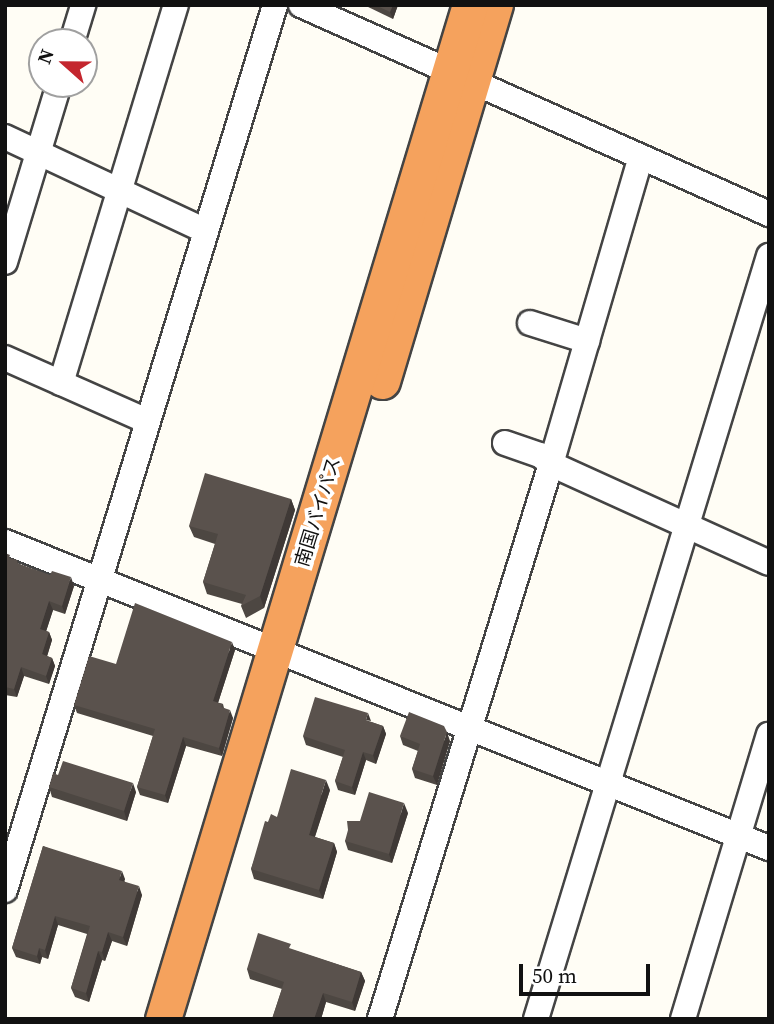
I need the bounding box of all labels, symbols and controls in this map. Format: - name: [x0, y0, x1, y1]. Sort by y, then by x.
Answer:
- north arrow: [28, 28, 98, 98]
- text: N: [31, 45, 60, 67]
- street label: 南国バイパス: [290, 454, 346, 570]
- scale bar: [522, 950, 653, 994]
- text: 50 m: [532, 961, 577, 990]

